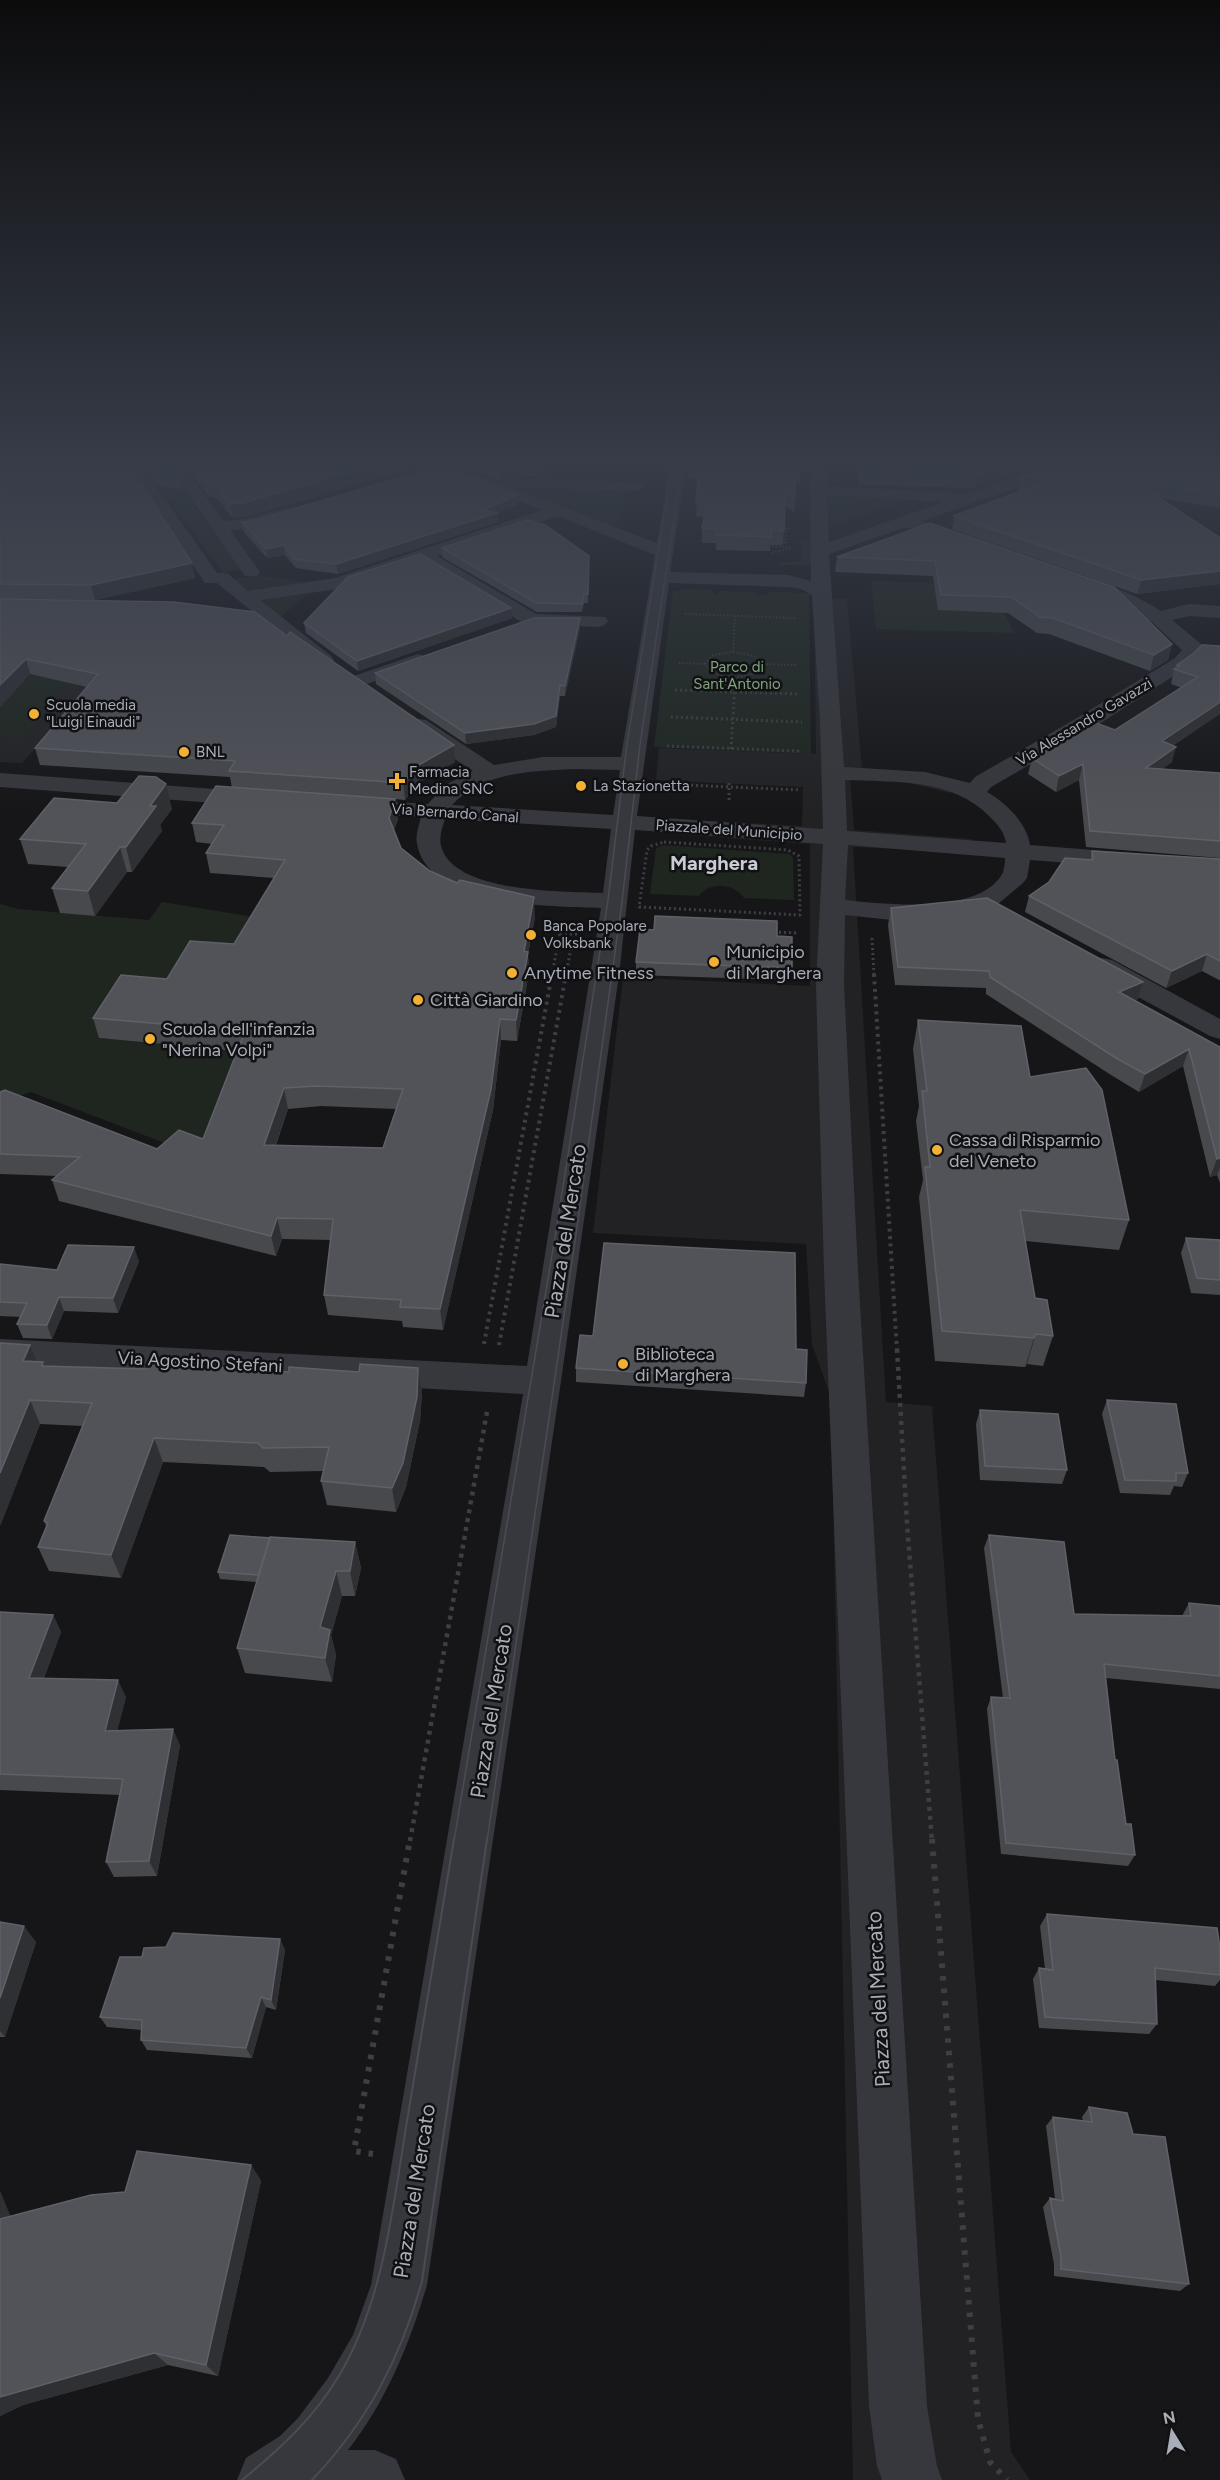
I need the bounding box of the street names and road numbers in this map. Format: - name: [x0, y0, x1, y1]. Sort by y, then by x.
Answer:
- street label: Via Alessandro Gavazzi: [1013, 674, 1155, 770]
- street label: Via Bernardo Canal: [391, 800, 519, 826]
- street label: Piazzale del Municipio: [655, 816, 803, 844]
- street label: Piazza del Mercato: [539, 1142, 591, 1320]
- street label: Via Agostino Stefani: [117, 1347, 283, 1377]
- street label: Piazza del Mercato: [465, 1622, 517, 1800]
- street label: Piazza del Mercato: [861, 1910, 895, 2088]
- street label: Piazza del Mercato: [388, 2102, 440, 2280]

